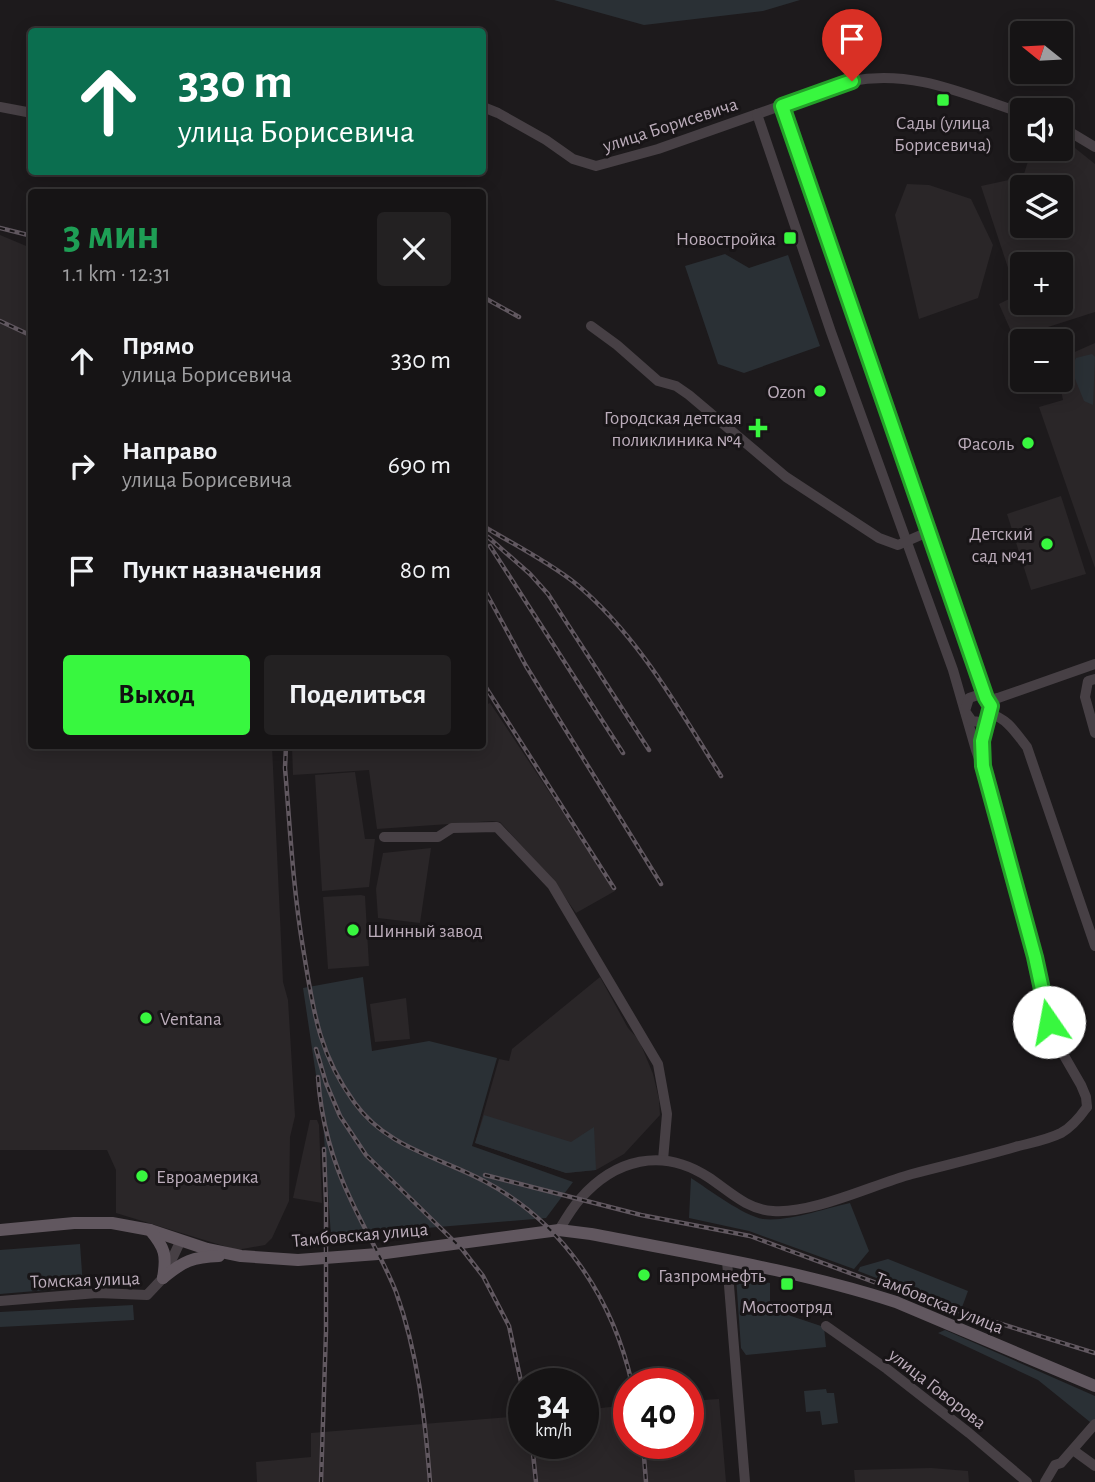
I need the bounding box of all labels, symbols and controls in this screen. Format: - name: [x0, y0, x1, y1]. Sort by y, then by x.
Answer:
- pin: [822, 9, 882, 81]
- icon: arrive: [833, 20, 871, 58]
- north arrow: [1010, 21, 1073, 84]
- map controls: [1010, 21, 1073, 392]
- icon: ahead: [63, 56, 154, 147]
- text: 330 m: [178, 58, 293, 107]
- marker: Сады (улица Борисевича): [935, 92, 951, 108]
- street label: улица Борисевича: [600, 95, 741, 156]
- button: sound: [1010, 98, 1073, 161]
- place label: Сады (улица Борисевича): [894, 114, 992, 155]
- text: улица Борисевича: [178, 116, 415, 148]
- button: layers: [1010, 175, 1073, 238]
- button: close: [377, 212, 451, 286]
- text: 3 мин: [63, 214, 160, 256]
- place label: Новостройка: [676, 230, 776, 249]
- marker: Новостройка: [782, 230, 798, 246]
- button: +: [1010, 252, 1073, 315]
- text: 1.1 km · 12:31: [63, 263, 171, 286]
- button: −: [1010, 329, 1073, 392]
- text: Прямо: [122, 333, 194, 359]
- icon: ahead: [63, 342, 101, 380]
- text: 330 m: [391, 347, 451, 373]
- text: улица Борисевича: [122, 364, 292, 387]
- place label: Ozon: [767, 383, 806, 402]
- marker: Ozon: [812, 383, 828, 399]
- place label: Городская детская поликлиника №4: [604, 409, 742, 450]
- marker: Городская детская поликлиника №4: [748, 418, 768, 438]
- place label: Фасоль: [958, 435, 1014, 454]
- marker: Фасоль: [1020, 435, 1036, 451]
- text: Направо: [122, 438, 217, 464]
- icon: right: [63, 447, 101, 485]
- text: 690 m: [388, 452, 451, 478]
- text: улица Борисевича: [122, 469, 292, 492]
- place label: Детский сад №41: [969, 525, 1033, 566]
- marker: Детский сад №41: [1039, 536, 1055, 552]
- icon: arrive: [63, 552, 101, 590]
- text: Пункт назначения: [122, 557, 322, 583]
- text: 80 m: [400, 557, 451, 583]
- button: Выход: [63, 655, 250, 735]
- button: Поделиться: [264, 655, 451, 735]
- marker: Шинный завод: [345, 922, 361, 938]
- place label: Шинный завод: [367, 922, 483, 941]
- position arrow: [1012, 985, 1086, 1059]
- marker: Ventana: [138, 1010, 154, 1026]
- place label: Ventana: [160, 1010, 222, 1029]
- marker: Евроамерика: [134, 1168, 150, 1184]
- place label: Евроамерика: [156, 1168, 259, 1187]
- street label: Тамбовская улица: [291, 1220, 429, 1251]
- marker: Газпромнефть: [636, 1267, 652, 1283]
- place label: Газпромнефть: [658, 1267, 766, 1286]
- street label: Томская улица: [30, 1269, 141, 1292]
- street label: Тамбовская улица: [873, 1269, 1007, 1338]
- marker: Мостоотряд: [779, 1276, 795, 1292]
- place label: Мостоотряд: [741, 1298, 833, 1317]
- street label: улица Говорова: [884, 1345, 990, 1433]
- speed limit sign: 40: [613, 1368, 704, 1459]
- text: 34: [537, 1387, 570, 1422]
- text: km/h: [535, 1422, 572, 1440]

